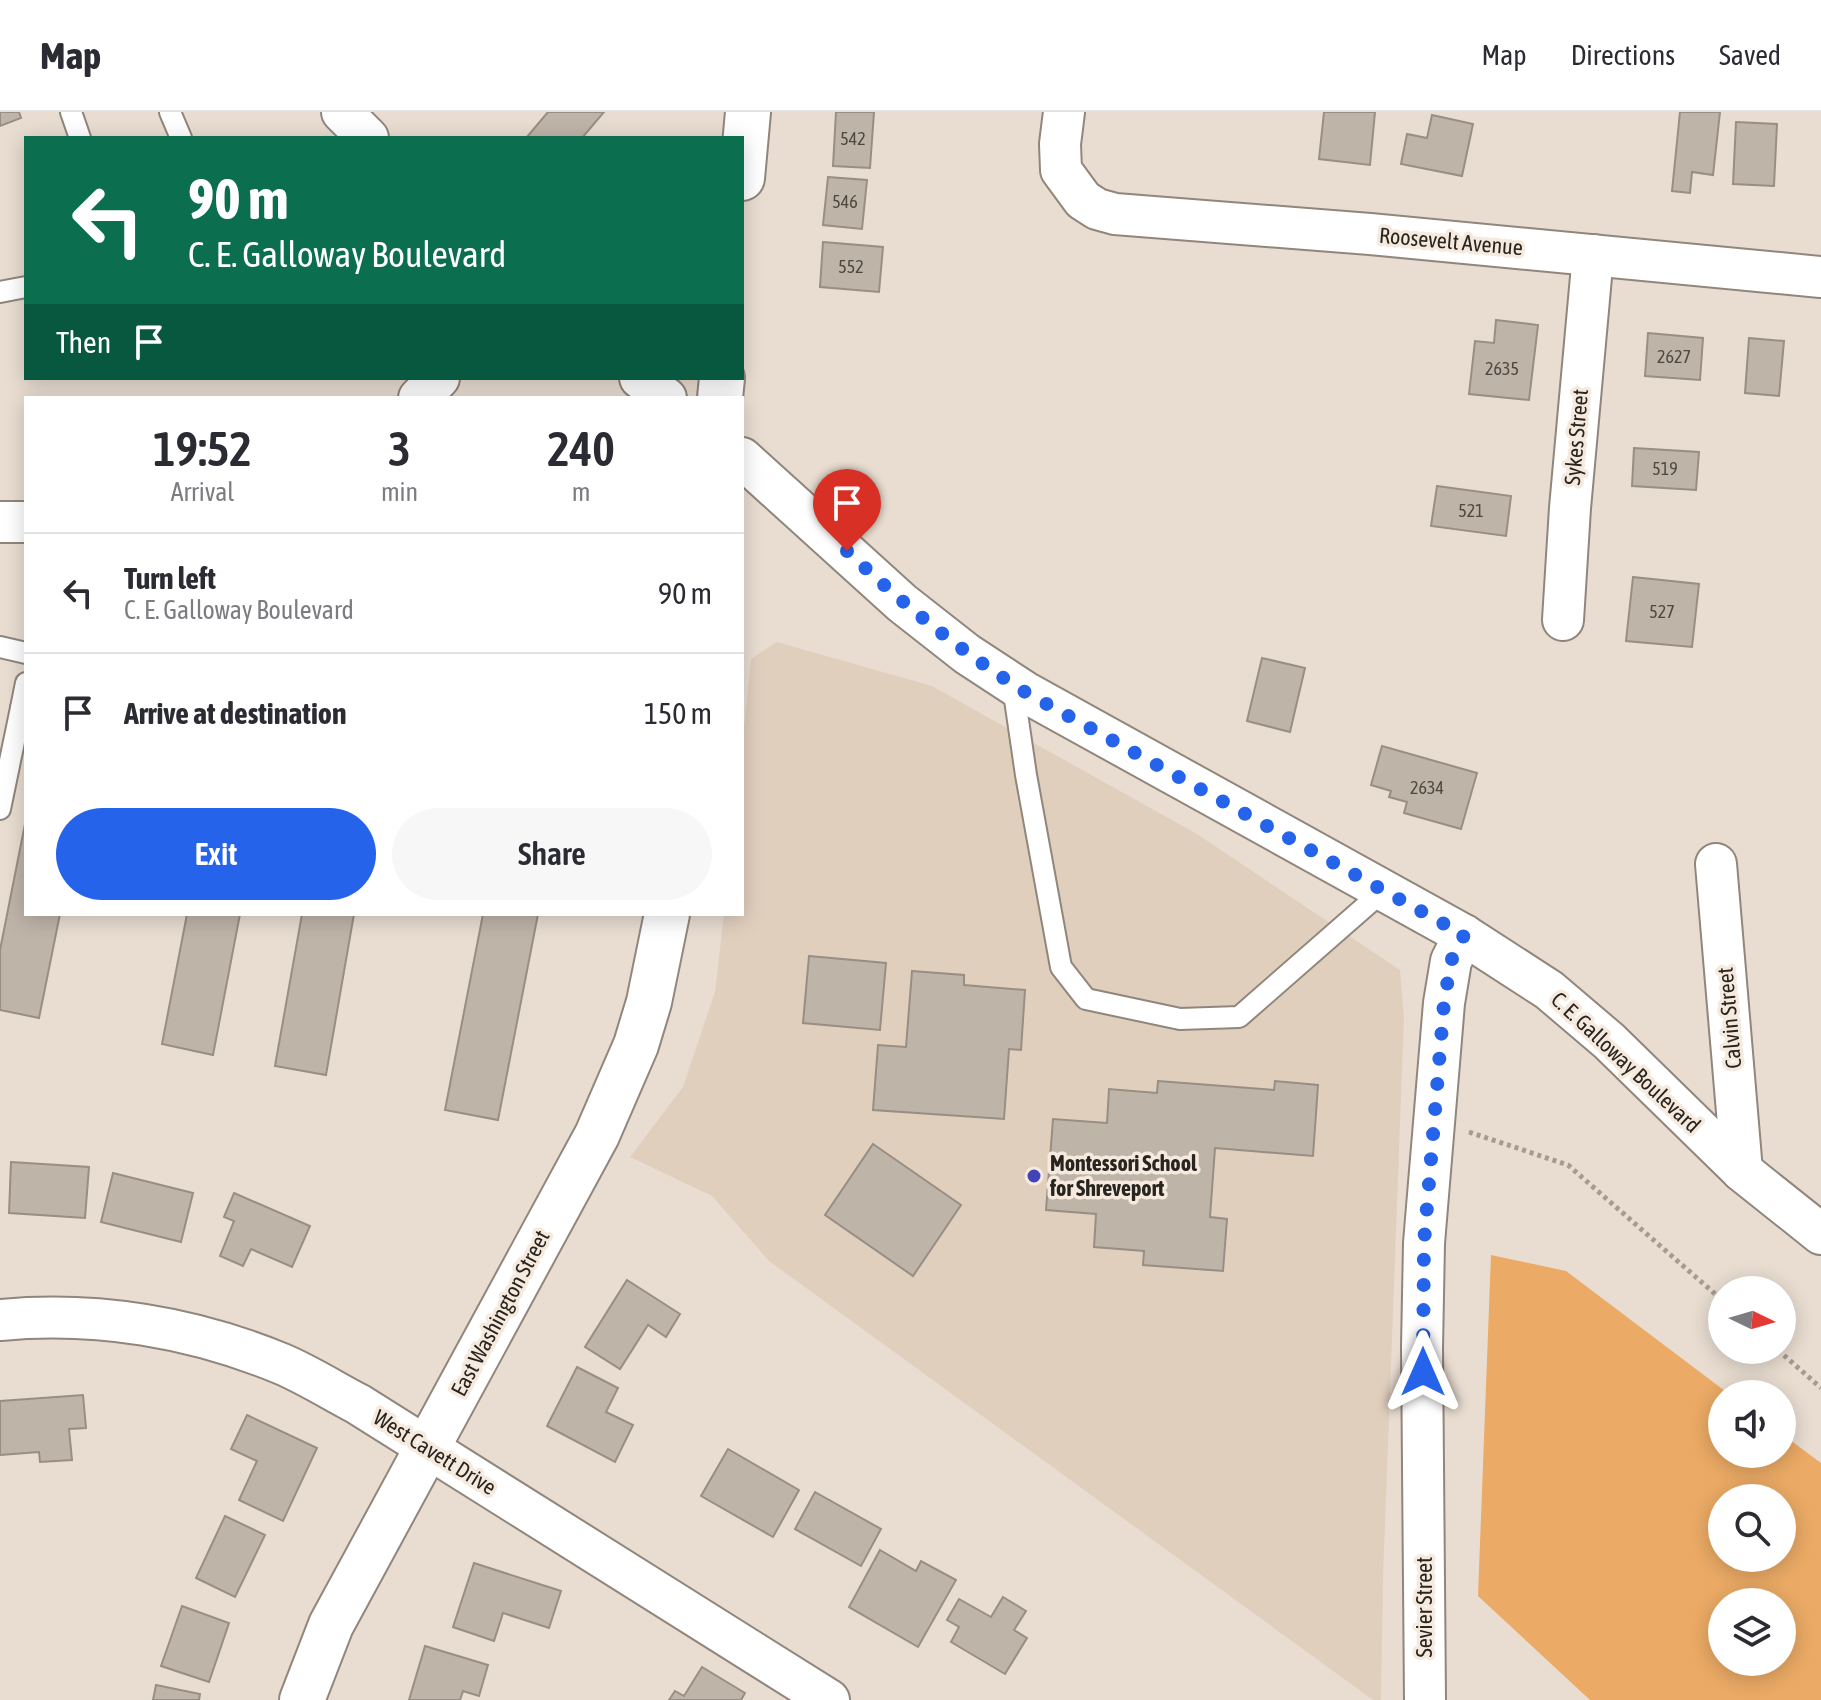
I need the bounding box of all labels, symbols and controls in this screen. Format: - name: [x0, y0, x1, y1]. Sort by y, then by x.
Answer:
- text: Map: [40, 34, 101, 77]
- text: Map: [1482, 39, 1527, 71]
- text: Directions: [1571, 39, 1675, 71]
- text: Saved: [1719, 39, 1781, 71]
- house number: 542: [840, 128, 866, 149]
- text: 90 m: [188, 167, 289, 231]
- icon: left: [56, 168, 160, 272]
- house number: 546: [832, 191, 858, 212]
- street label: Roosevelt Avenue: [1378, 222, 1524, 260]
- text: C. E. Galloway Boulevard: [188, 233, 506, 275]
- house number: 552: [838, 256, 864, 277]
- icon: arrive: [127, 320, 171, 364]
- text: Then: [56, 325, 111, 359]
- house number: 2627: [1657, 346, 1691, 367]
- house number: 2635: [1485, 358, 1519, 379]
- street label: Sykes Street: [1559, 388, 1593, 486]
- text: 19:52: [153, 421, 252, 476]
- text: 3: [388, 421, 411, 476]
- text: 240: [547, 421, 615, 476]
- house number: 519: [1652, 458, 1678, 479]
- pin: [813, 469, 881, 551]
- text: Arrival: [171, 477, 234, 507]
- text: min: [381, 477, 418, 507]
- text: m: [572, 477, 590, 507]
- icon: arrive: [825, 481, 869, 525]
- house number: 521: [1458, 500, 1484, 521]
- text: Turn left: [124, 561, 216, 595]
- icon: left: [56, 571, 100, 615]
- text: 90 m: [658, 576, 712, 610]
- text: C. E. Galloway Boulevard: [124, 595, 354, 625]
- house number: 527: [1649, 601, 1675, 622]
- icon: arrive: [56, 691, 100, 735]
- text: Arrive at destination: [124, 696, 346, 730]
- text: 150 m: [644, 696, 712, 730]
- house number: 2634: [1410, 777, 1444, 798]
- button: Exit: [56, 808, 376, 900]
- button: Share: [392, 808, 712, 900]
- street label: Calvin Street: [1712, 966, 1746, 1070]
- street label: C. E. Galloway Boulevard: [1546, 986, 1706, 1138]
- place label: Montessori School for Shreveport: [1049, 1150, 1198, 1201]
- marker: Montessori School for Shreveport: [1025, 1167, 1043, 1185]
- street label: East Washington Street: [445, 1226, 555, 1400]
- north arrow: [1708, 1276, 1796, 1364]
- map controls: [1708, 1276, 1796, 1676]
- position arrow: [1381, 1330, 1465, 1414]
- button: sound: [1708, 1380, 1796, 1468]
- street label: West Cavett Drive: [369, 1404, 501, 1500]
- button: search: [1708, 1484, 1796, 1572]
- street label: Sevier Street: [1411, 1557, 1437, 1657]
- button: layers: [1708, 1588, 1796, 1676]

